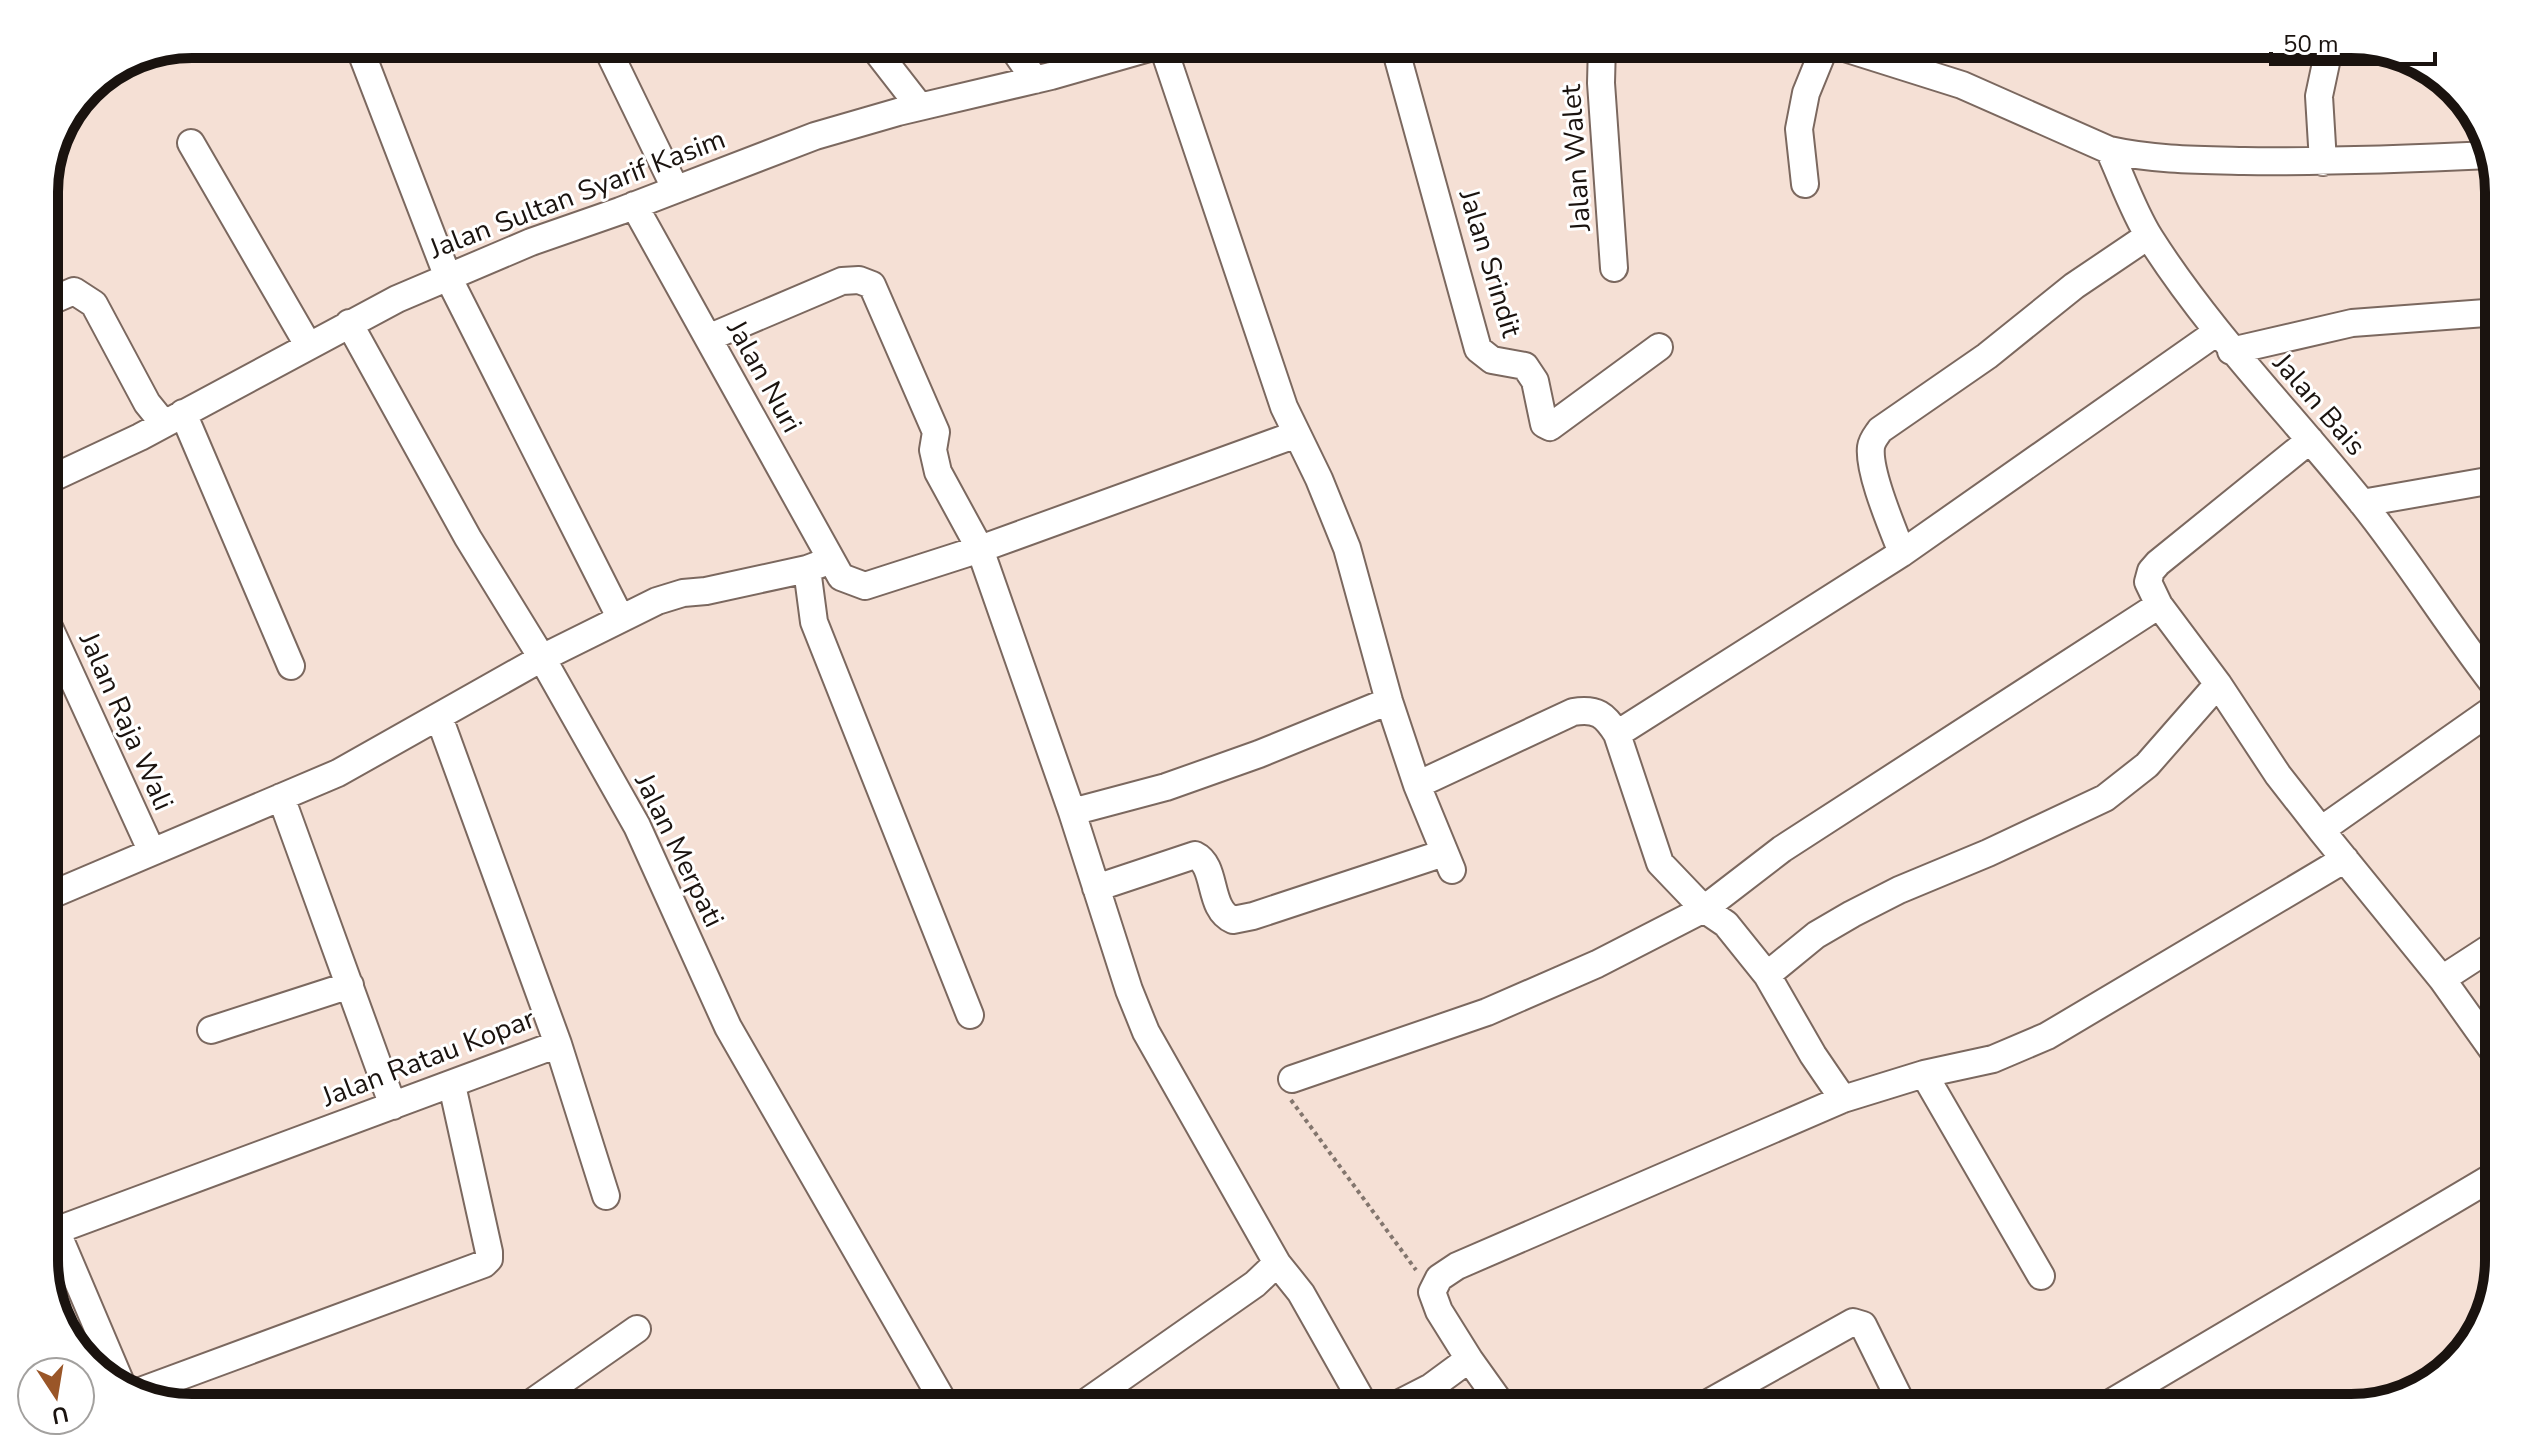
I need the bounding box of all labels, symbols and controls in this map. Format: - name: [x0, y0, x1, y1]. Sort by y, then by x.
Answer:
- scale bar: [2271, 16, 2435, 66]
- text: 50 m: [2283, 28, 2339, 60]
- street label: Jalan Walet: [1552, 83, 1600, 234]
- street label: Jalan Sultan Syarif Kasim: [423, 120, 731, 268]
- street label: Jalan Srindit: [1449, 184, 1531, 342]
- street label: Jalan Nuri: [717, 313, 811, 440]
- street label: Jalan Bais: [2264, 345, 2374, 464]
- street label: Jalan Raja Wali: [69, 625, 182, 816]
- street label: Jalan Merpati: [625, 766, 733, 934]
- street label: Jalan Ratau Kopar: [316, 1000, 540, 1116]
- north arrow: [16, 1356, 96, 1436]
- text: U: [49, 1398, 71, 1431]

